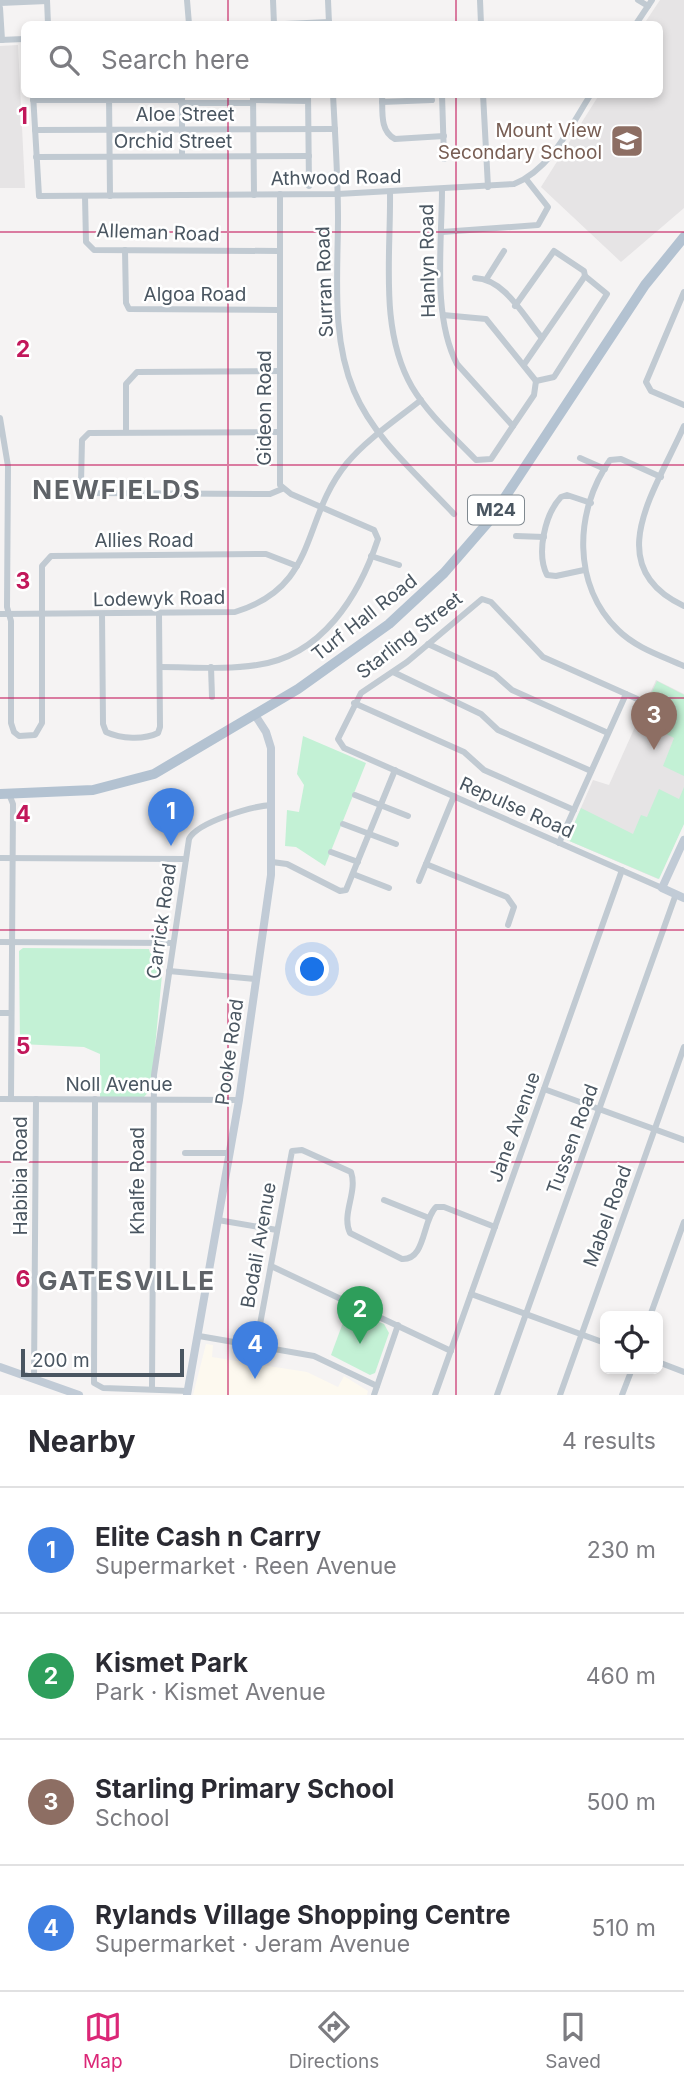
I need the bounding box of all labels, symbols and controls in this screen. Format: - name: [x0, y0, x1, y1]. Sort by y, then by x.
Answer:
- search box: [21, 21, 663, 98]
- icon: search: [45, 41, 83, 79]
- text: Search here: [101, 44, 250, 75]
- text: 1: [18, 102, 28, 130]
- street label: Aloe Street: [135, 103, 235, 126]
- place label: Mount View Secondary School: [438, 119, 602, 164]
- school or university icon: Mount View Secondary School: [608, 122, 646, 160]
- street label: Orchid Street: [114, 130, 232, 153]
- street label: Athwood Road: [270, 165, 402, 190]
- street label: Hanlyn Road: [415, 204, 440, 318]
- street label: Alleman Road: [96, 219, 220, 246]
- street label: Surran Road: [311, 226, 338, 338]
- street label: Algoa Road: [144, 283, 246, 306]
- text: 2: [16, 335, 30, 363]
- street label: Gideon Road: [253, 350, 276, 466]
- district label: NEWFIELDS: [32, 474, 202, 505]
- road number: M24: [468, 496, 524, 524]
- street label: Allies Road: [94, 529, 194, 552]
- text: 3: [16, 567, 30, 595]
- street label: Turf Hall Road: [307, 569, 421, 666]
- street label: Lodewyk Road: [93, 586, 225, 611]
- street label: Starling Street: [352, 587, 467, 684]
- pin: 3: [631, 692, 677, 750]
- street label: Repulse Road: [456, 772, 578, 843]
- pin: 1: [148, 788, 194, 846]
- text: 4: [15, 800, 31, 828]
- street label: Carrick Road: [142, 862, 181, 980]
- your location: [295, 952, 329, 986]
- street label: Pooke Road: [211, 997, 248, 1107]
- text: 5: [16, 1032, 30, 1060]
- street label: Jane Avenue: [484, 1069, 545, 1186]
- street label: Noll Avenue: [66, 1073, 173, 1096]
- street label: Tussen Road: [542, 1081, 603, 1197]
- street label: Habibia Road: [9, 1116, 32, 1236]
- street label: Khalfe Road: [126, 1127, 149, 1235]
- street label: Mabel Road: [578, 1162, 636, 1270]
- street label: Bodali Avenue: [236, 1180, 281, 1310]
- text: 6: [16, 1265, 30, 1293]
- district label: GATESVILLE: [38, 1265, 216, 1296]
- pin: 2: [337, 1286, 383, 1344]
- map controls: [600, 1311, 663, 1374]
- button: locate: [600, 1311, 663, 1374]
- pin: 4: [232, 1321, 278, 1379]
- scale bar: [21, 1346, 184, 1378]
- text: 200 m: [32, 1349, 90, 1372]
- text: Nearby: [28, 1423, 136, 1459]
- text: 4 results: [562, 1427, 656, 1455]
- text: Elite Cash n Carry: [95, 1521, 321, 1552]
- text: 1: [46, 1536, 56, 1564]
- text: 230 m: [587, 1536, 656, 1564]
- text: Supermarket · Reen Avenue: [95, 1552, 397, 1580]
- text: Kismet Park: [95, 1647, 248, 1678]
- text: 2: [44, 1662, 58, 1690]
- text: 460 m: [586, 1662, 656, 1690]
- text: Park · Kismet Avenue: [95, 1678, 326, 1706]
- text: Starling Primary School: [95, 1773, 394, 1804]
- text: 3: [44, 1788, 58, 1816]
- text: 500 m: [586, 1788, 656, 1816]
- text: School: [95, 1804, 170, 1832]
- text: Rylands Village Shopping Centre: [95, 1899, 511, 1930]
- text: 4: [43, 1914, 59, 1942]
- text: 510 m: [592, 1914, 656, 1942]
- text: Supermarket · Jeram Avenue: [95, 1930, 410, 1958]
- tab: Map: [83, 2008, 123, 2073]
- tab: Directions: [289, 2008, 379, 2073]
- tab: Saved: [545, 2008, 601, 2073]

